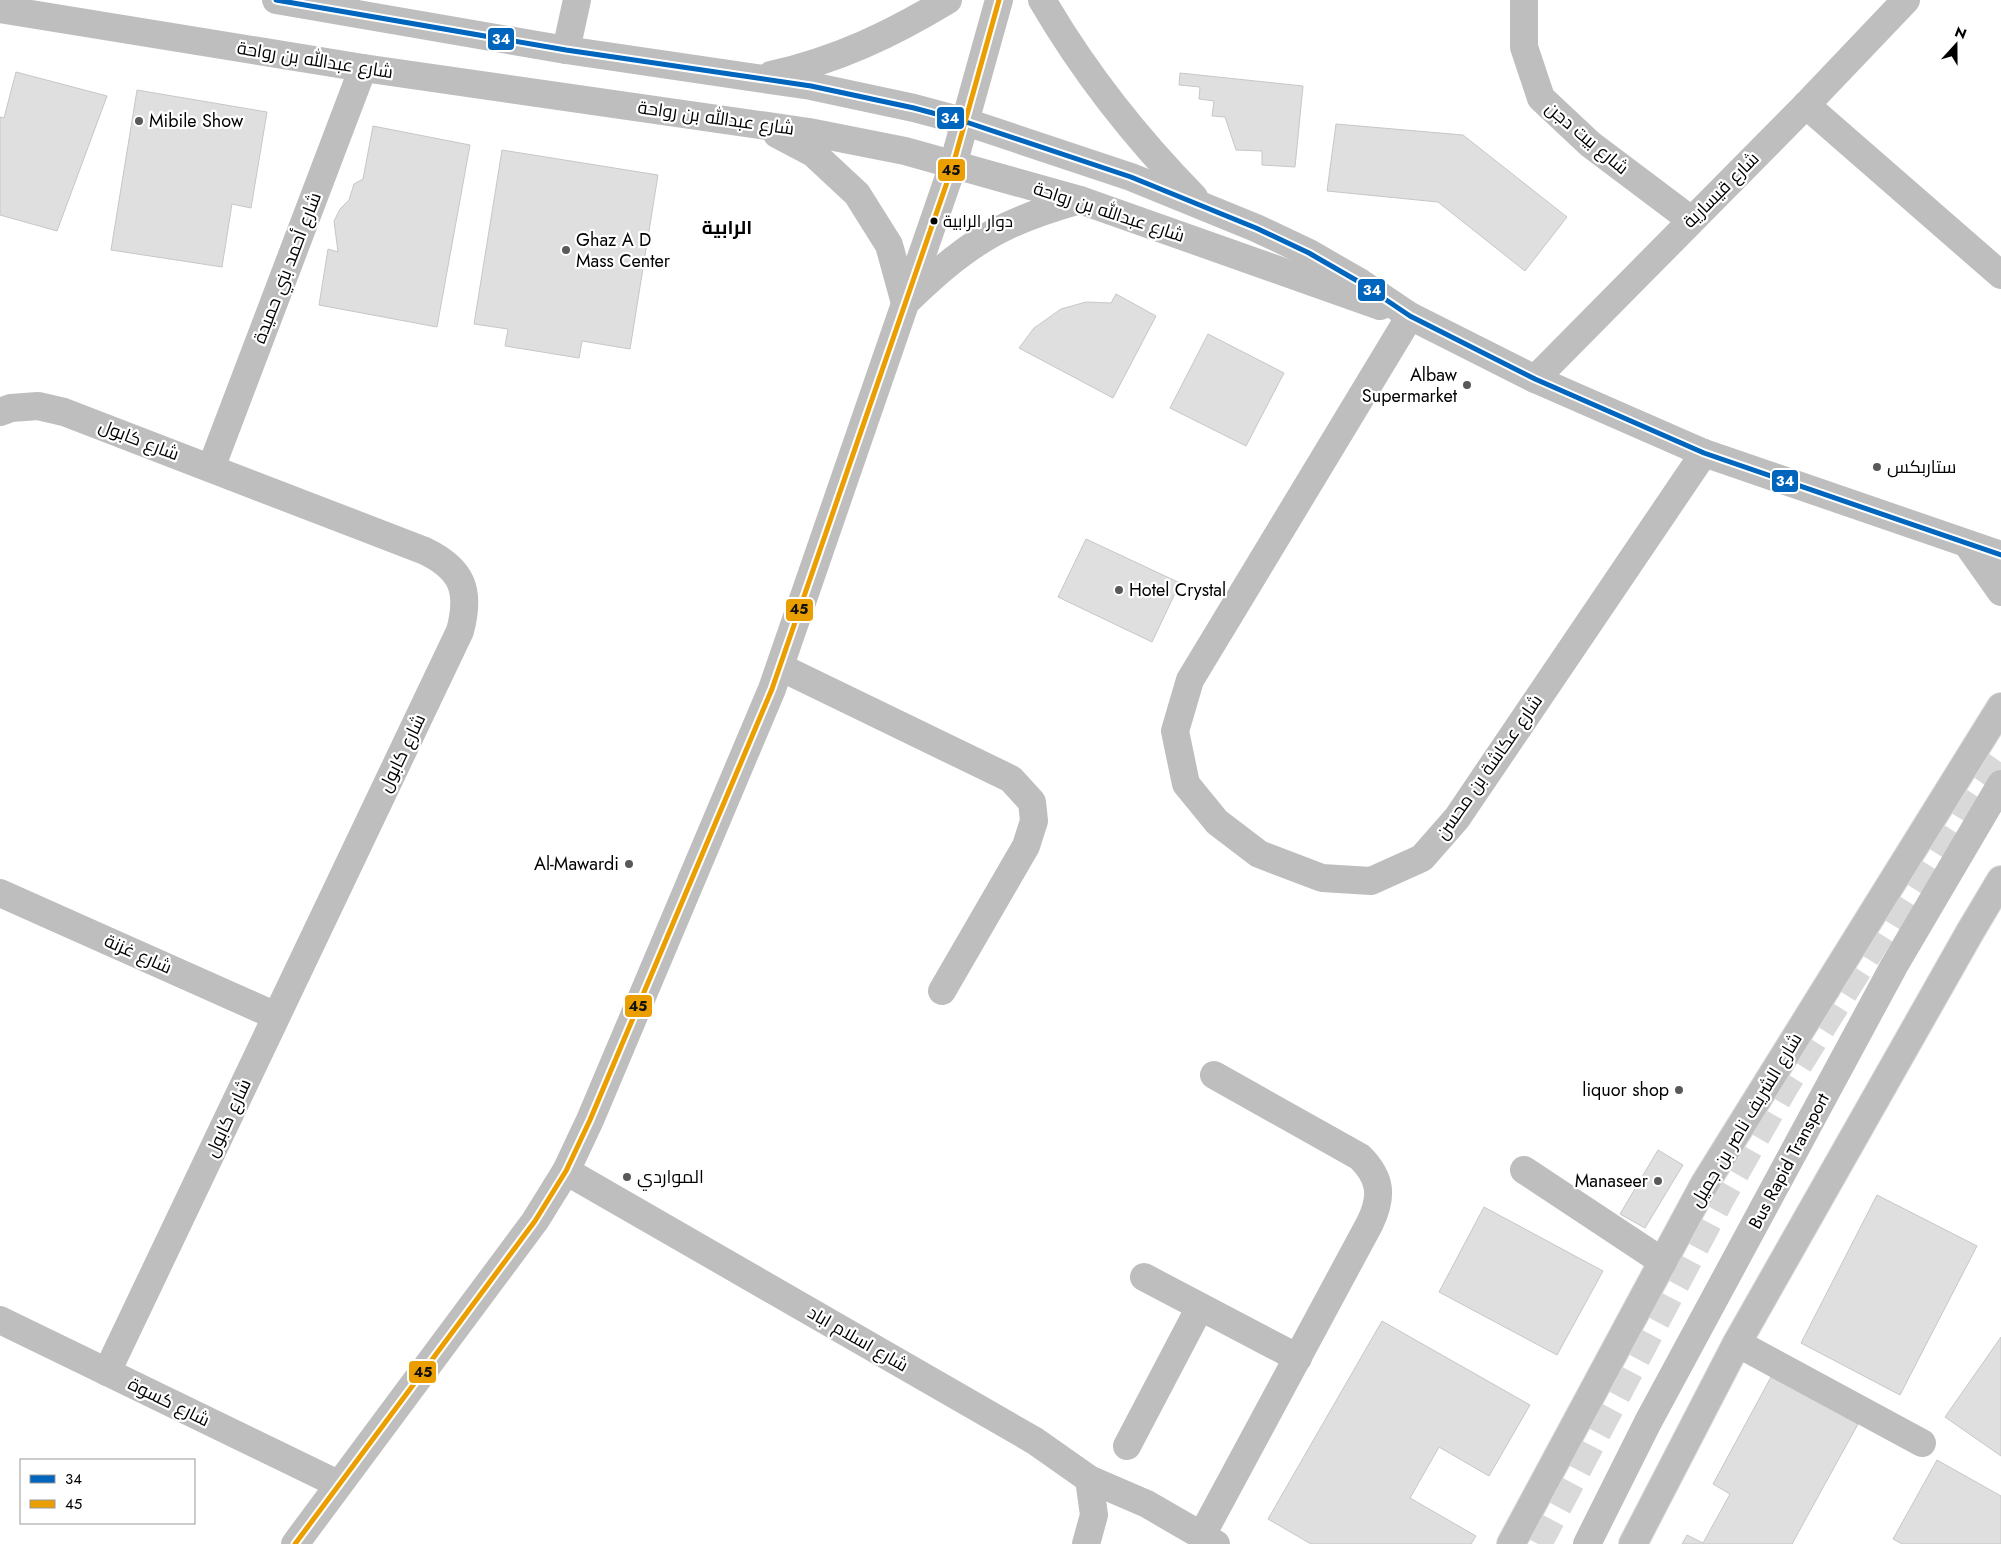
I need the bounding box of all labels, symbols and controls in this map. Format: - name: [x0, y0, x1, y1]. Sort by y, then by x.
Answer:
- north arrow: [1931, 20, 1981, 70]
- text: N: [1952, 22, 1969, 44]
- line badge: 34: [487, 27, 515, 51]
- text: 34: [492, 29, 510, 49]
- street label: شارع عبدالله بن رواحة: [235, 35, 395, 85]
- street label: شارع عبدالله بن رواحة: [636, 94, 796, 142]
- street label: شارع بيت دجن: [1540, 95, 1634, 181]
- line badge: 34: [936, 106, 965, 130]
- place label: Mibile Show: [149, 108, 244, 134]
- text: 34: [941, 108, 959, 128]
- marker: Mibile Show: [133, 115, 145, 127]
- street label: شارع قيسارية: [1677, 146, 1765, 234]
- line badge: 45: [937, 158, 966, 182]
- text: 45: [942, 160, 960, 180]
- street label: شارع عبدالله بن رواحة: [1030, 175, 1188, 249]
- street label: شارع أحمد بني حميدة: [246, 189, 329, 348]
- place label: دوار الرابية: [943, 209, 1013, 233]
- district label: الرابية: [702, 214, 752, 241]
- marker: دوار الرابية: [929, 216, 939, 226]
- place label: Ghaz A D Mass Center: [576, 227, 671, 274]
- marker: Ghaz A D Mass Center: [560, 244, 572, 256]
- line badge: 34: [1357, 278, 1386, 302]
- text: 34: [1363, 280, 1381, 300]
- place label: Albaw Supermarket: [1362, 362, 1458, 409]
- marker: Albaw Supermarket: [1461, 379, 1473, 391]
- street label: شارع كابول: [95, 413, 183, 467]
- place label: ستاربكس: [1887, 454, 1956, 480]
- marker: ستاربكس: [1871, 461, 1883, 473]
- line badge: 34: [1771, 469, 1799, 493]
- text: 34: [1776, 471, 1794, 491]
- place label: Hotel Crystal: [1129, 577, 1226, 603]
- marker: Hotel Crystal: [1113, 584, 1125, 596]
- line badge: 45: [785, 598, 814, 622]
- text: 45: [790, 599, 808, 619]
- street label: شارع عكاشة بن محسن: [1429, 689, 1549, 845]
- street label: شارع كابول: [372, 710, 432, 796]
- place label: Al-Mawardi: [534, 851, 619, 877]
- marker: Al-Mawardi: [623, 858, 635, 870]
- street label: شارع غزنة: [100, 928, 176, 980]
- line badge: 45: [624, 994, 653, 1018]
- text: 45: [629, 996, 647, 1016]
- street label: شارع الشريف ناصر بن جميل: [1684, 1028, 1808, 1212]
- street label: شارع كابول: [198, 1074, 258, 1162]
- place label: liquor shop: [1582, 1077, 1669, 1103]
- marker: liquor shop: [1673, 1084, 1685, 1096]
- street label: Bus Rapid Transport: [1742, 1088, 1836, 1234]
- place label: المواردي: [637, 1164, 704, 1191]
- place label: Manaseer: [1575, 1168, 1649, 1194]
- marker: المواردي: [621, 1171, 633, 1183]
- marker: Manaseer: [1652, 1175, 1664, 1187]
- street label: شارع اسلام اباد: [803, 1300, 913, 1378]
- line badge: 45: [408, 1360, 437, 1384]
- text: 45: [414, 1362, 432, 1382]
- street label: شارع كسوة: [124, 1371, 214, 1433]
- legend: [20, 1459, 195, 1524]
- text: 34: [65, 1468, 82, 1490]
- text: 45: [65, 1493, 82, 1515]

